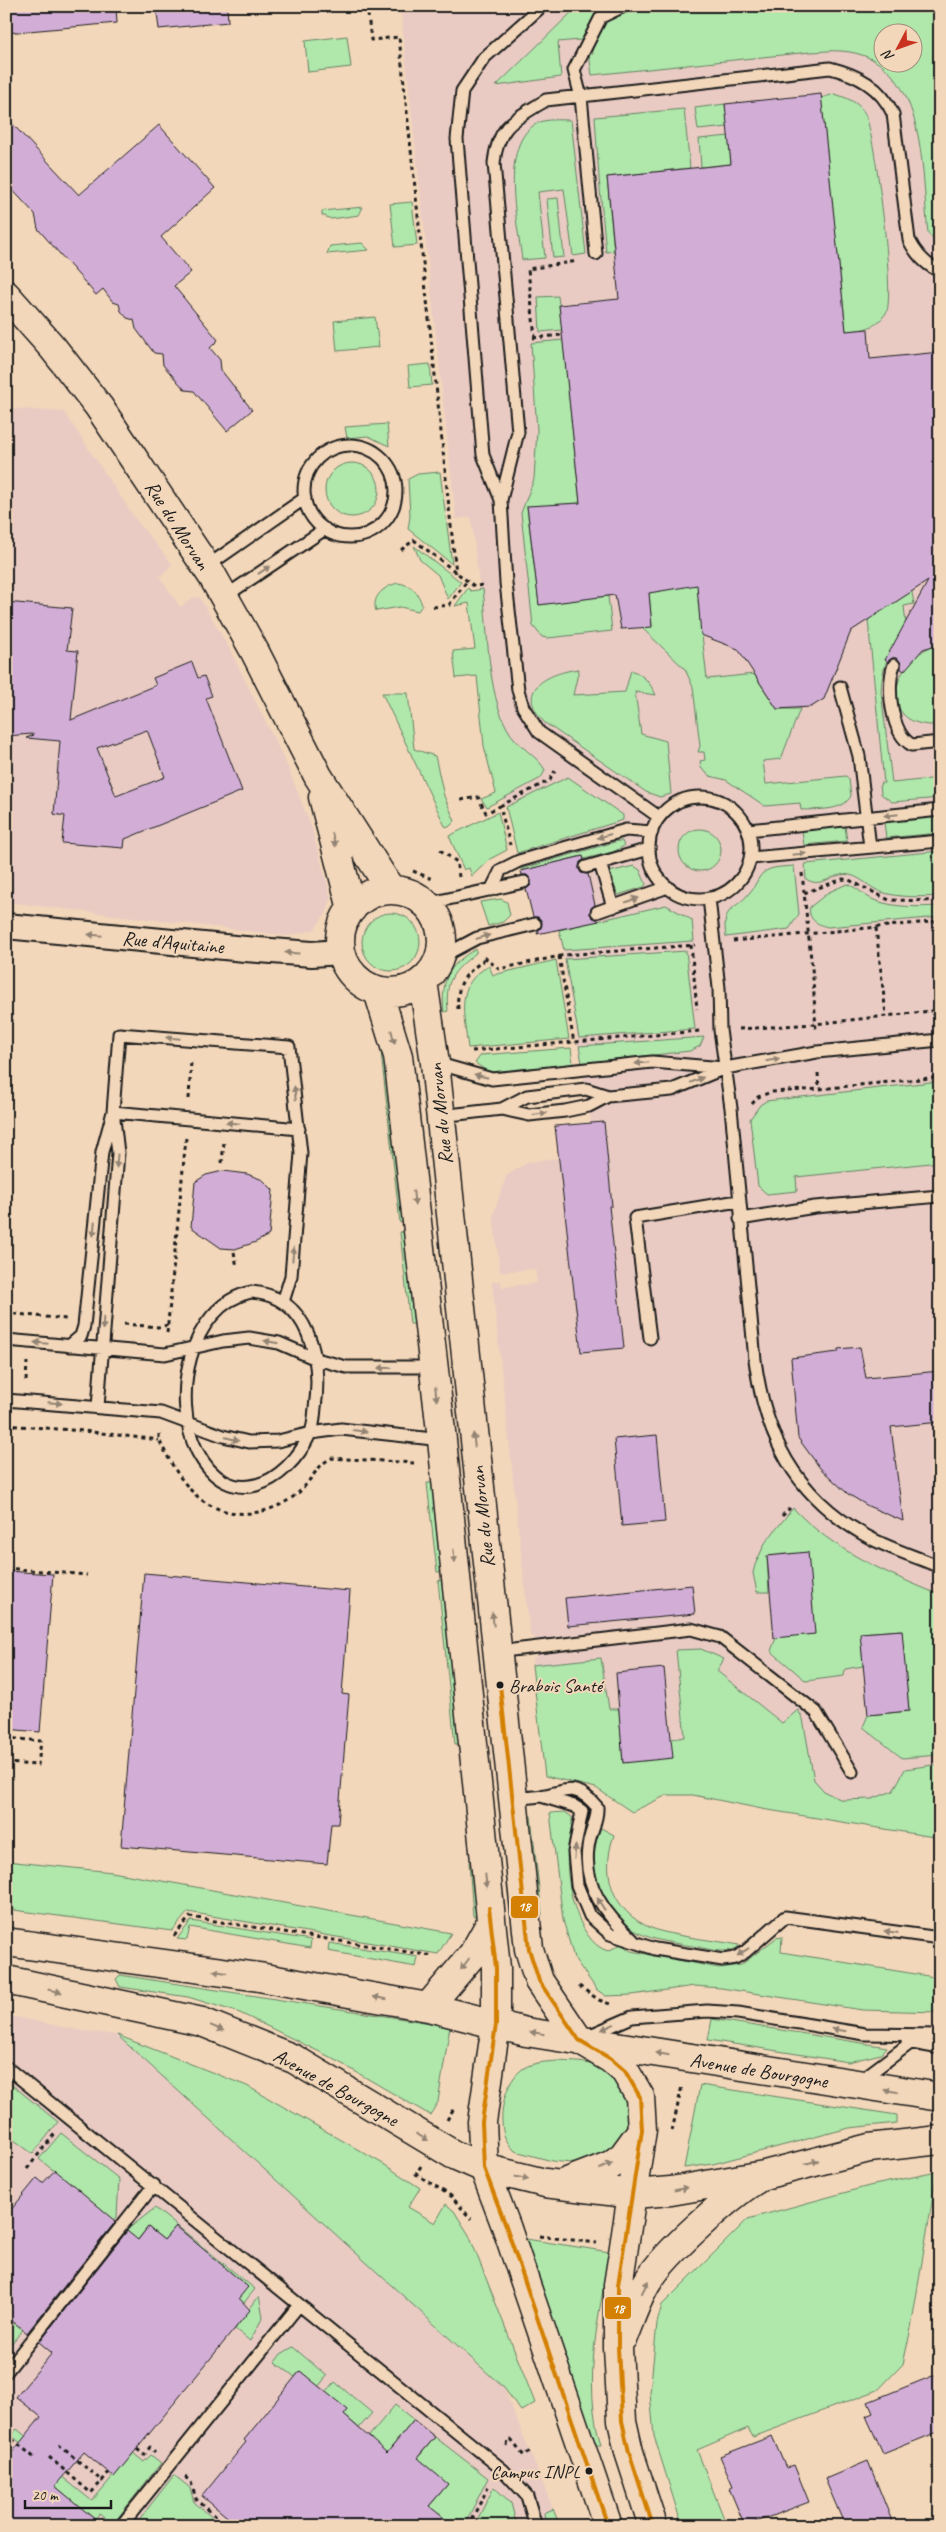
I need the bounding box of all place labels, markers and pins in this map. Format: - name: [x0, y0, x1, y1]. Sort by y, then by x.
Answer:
- place label: Brabois Santé: [509, 1674, 605, 1698]
- marker: Brabois Santé: [495, 1680, 505, 1690]
- place label: Campus INPL: [490, 2460, 581, 2484]
- marker: Campus INPL: [584, 2466, 594, 2476]

